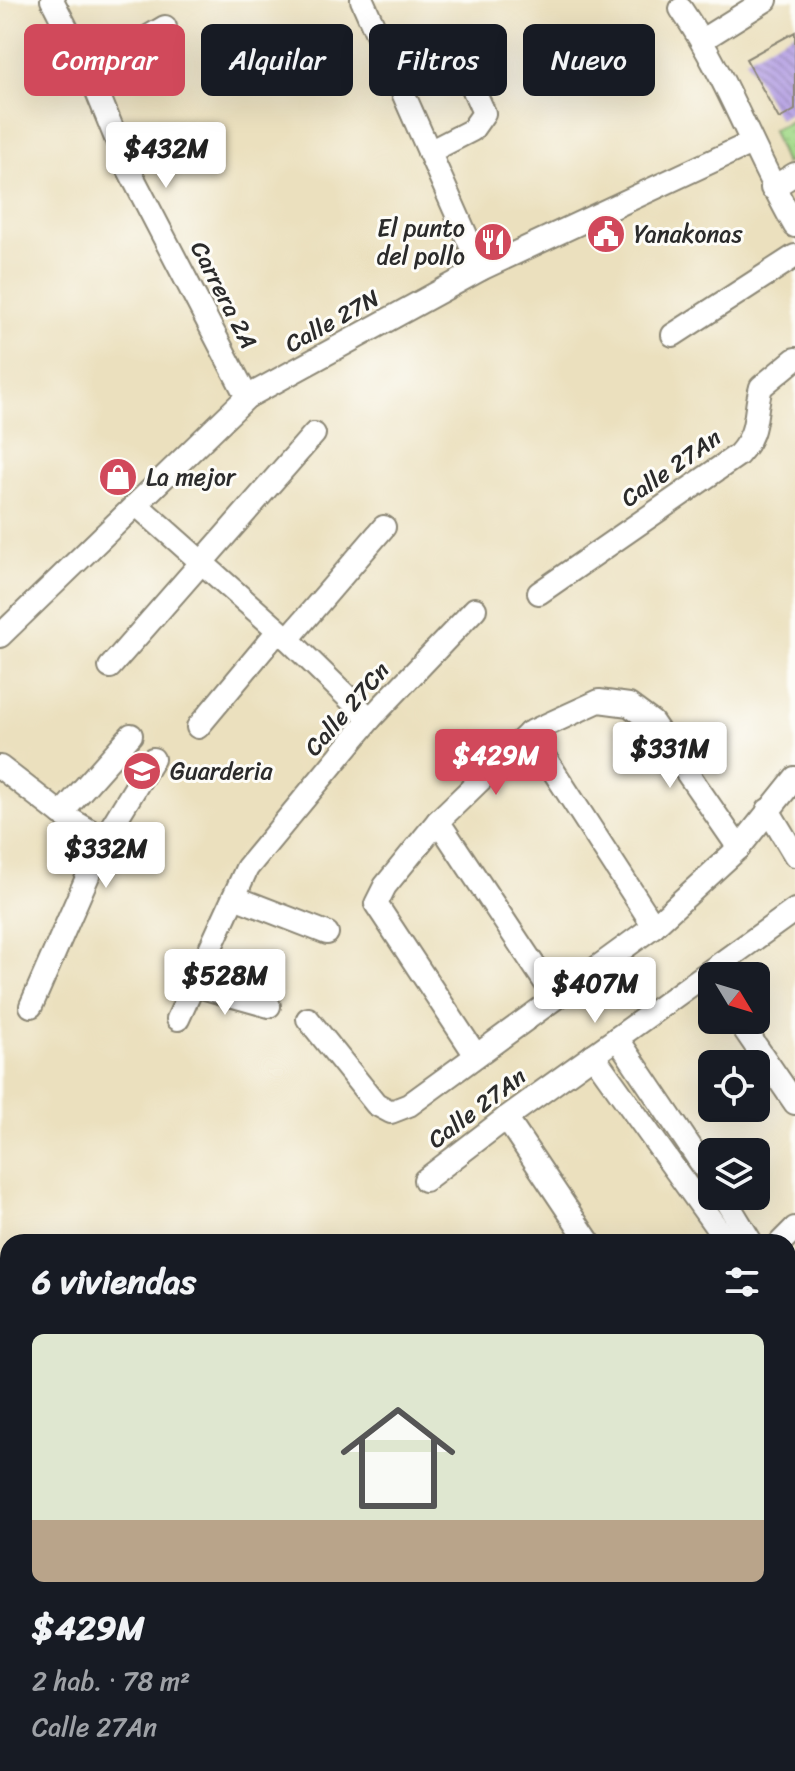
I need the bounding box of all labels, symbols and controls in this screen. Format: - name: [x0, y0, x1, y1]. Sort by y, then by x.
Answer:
- chip: Comprar: [24, 24, 185, 96]
- chip: Alquilar: [201, 24, 353, 96]
- chip: Filtros: [369, 24, 507, 96]
- chip: Nuevo: [523, 24, 655, 96]
- pin: $432M: [110, 122, 222, 190]
- text: $432M: [124, 125, 208, 171]
- place label: El punto del pollo: [377, 207, 465, 277]
- public building icon: Yanakonas: [585, 213, 627, 255]
- place label: Yanakonas: [634, 213, 743, 255]
- restaurant icon: El punto del pollo: [472, 221, 514, 263]
- street label: Carrera 2A: [179, 233, 269, 357]
- street label: Calle 27N: [277, 277, 388, 364]
- street label: Calle 27An: [612, 418, 730, 518]
- shop icon: La mejor: [97, 456, 139, 498]
- place label: La mejor: [146, 456, 237, 498]
- street label: Calle 27Cn: [293, 652, 401, 766]
- pin: $331M: [614, 722, 726, 790]
- text: $331M: [631, 725, 709, 771]
- pin: $429M: [440, 729, 552, 797]
- text: $429M: [453, 732, 539, 778]
- school or university icon: Guarderia: [121, 750, 163, 792]
- place label: Guarderia: [170, 750, 273, 792]
- pin: $332M: [50, 822, 162, 890]
- text: $332M: [65, 825, 147, 871]
- pin: $528M: [169, 949, 281, 1017]
- text: $528M: [182, 952, 268, 998]
- pin: $407M: [539, 957, 651, 1025]
- text: $407M: [552, 960, 638, 1006]
- north arrow: [698, 962, 770, 1034]
- map controls: [698, 962, 770, 1210]
- button: locate: [698, 1050, 770, 1122]
- street label: Calle 27An: [418, 1056, 536, 1160]
- button: layers: [698, 1138, 770, 1210]
- text: 6 viviendas: [32, 1252, 196, 1312]
- icon: filters: [720, 1260, 764, 1304]
- icon: home: [326, 1386, 470, 1530]
- text: $429M: [32, 1598, 144, 1658]
- text: 2 hab. · 78 m²: [32, 1658, 190, 1704]
- text: Calle 27An: [32, 1704, 157, 1750]

